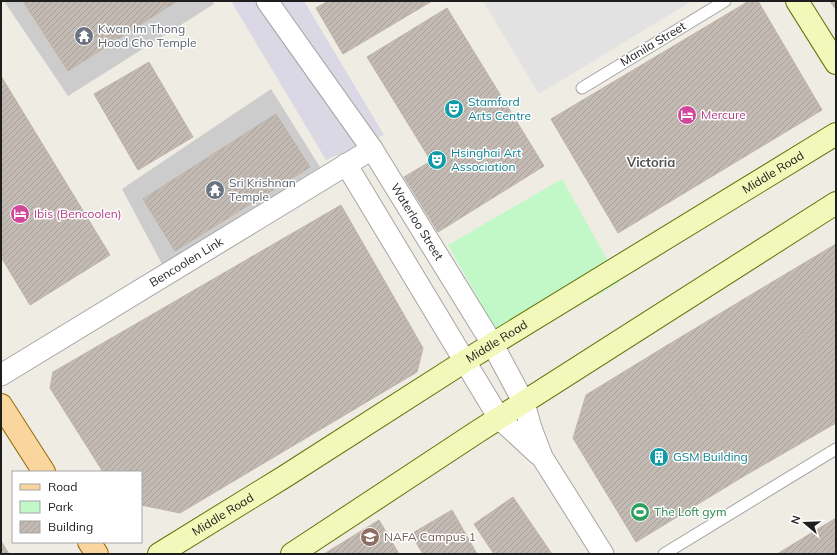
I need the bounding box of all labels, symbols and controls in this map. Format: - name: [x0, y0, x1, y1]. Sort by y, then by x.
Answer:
- street label: Manila Street: [617, 18, 688, 69]
- place label: Kwan Im Thong Hood Cho Temple: [98, 21, 196, 50]
- temple icon: Kwan Im Thong Hood Cho Temple: [73, 25, 95, 47]
- place label: Stamford Arts Centre: [468, 94, 531, 123]
- theatre icon: Stamford Arts Centre: [443, 98, 465, 120]
- hotel icon: Mercure: [676, 104, 698, 126]
- place label: Mercure: [701, 107, 746, 122]
- place label: Hsinghai Art Association: [451, 145, 521, 174]
- street label: Middle Road: [739, 148, 806, 197]
- theatre icon: Hsinghai Art Association: [426, 149, 448, 171]
- district label: Victoria: [626, 154, 675, 170]
- place label: Sri Krishnan Temple: [229, 175, 296, 204]
- temple icon: Sri Krishnan Temple: [204, 179, 226, 201]
- street label: Waterloo Street: [388, 180, 447, 263]
- hotel icon: Ibis (Bencoolen): [9, 203, 31, 225]
- place label: Ibis (Bencoolen): [34, 206, 122, 221]
- street label: Bencoolen Link: [146, 233, 226, 290]
- street label: Middle Road: [463, 317, 530, 366]
- building icon: GSM Building: [648, 446, 670, 468]
- place label: GSM Building: [673, 449, 748, 464]
- legend: [12, 471, 142, 543]
- text: Road: [48, 479, 77, 494]
- street label: Middle Road: [189, 490, 256, 539]
- text: Park: [48, 499, 74, 514]
- sports icon: The Loft gym: [629, 501, 651, 523]
- north arrow: [785, 503, 825, 543]
- place label: The Loft gym: [654, 504, 726, 519]
- text: N: [788, 514, 804, 526]
- text: Building: [48, 519, 93, 534]
- school or university icon: NAFA Campus 1: [359, 526, 381, 548]
- place label: NAFA Campus 1: [384, 529, 476, 544]

